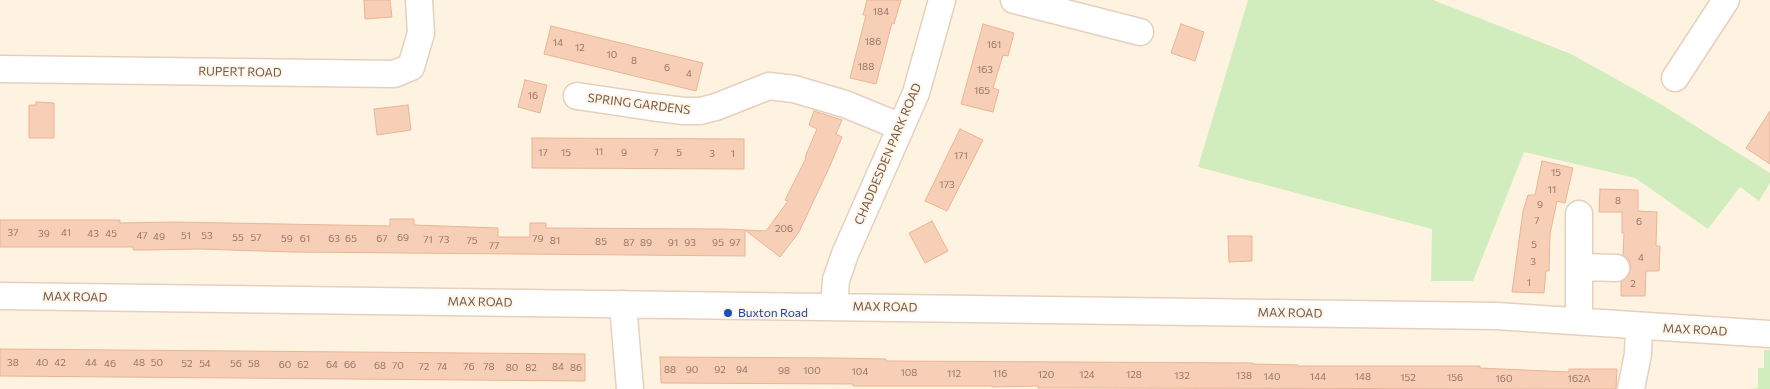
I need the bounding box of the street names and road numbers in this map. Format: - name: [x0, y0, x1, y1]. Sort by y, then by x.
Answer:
- street label: RUPERT ROAD: [198, 64, 282, 80]
- street label: CHADDESDEN PARK ROAD: [852, 81, 924, 227]
- street label: SPRING GARDENS: [587, 91, 691, 117]
- street label: MAX ROAD: [43, 289, 107, 305]
- street label: MAX ROAD: [448, 294, 512, 310]
- street label: MAX ROAD: [853, 299, 917, 315]
- street label: MAX ROAD: [1258, 305, 1322, 321]
- street label: MAX ROAD: [1662, 321, 1728, 339]

